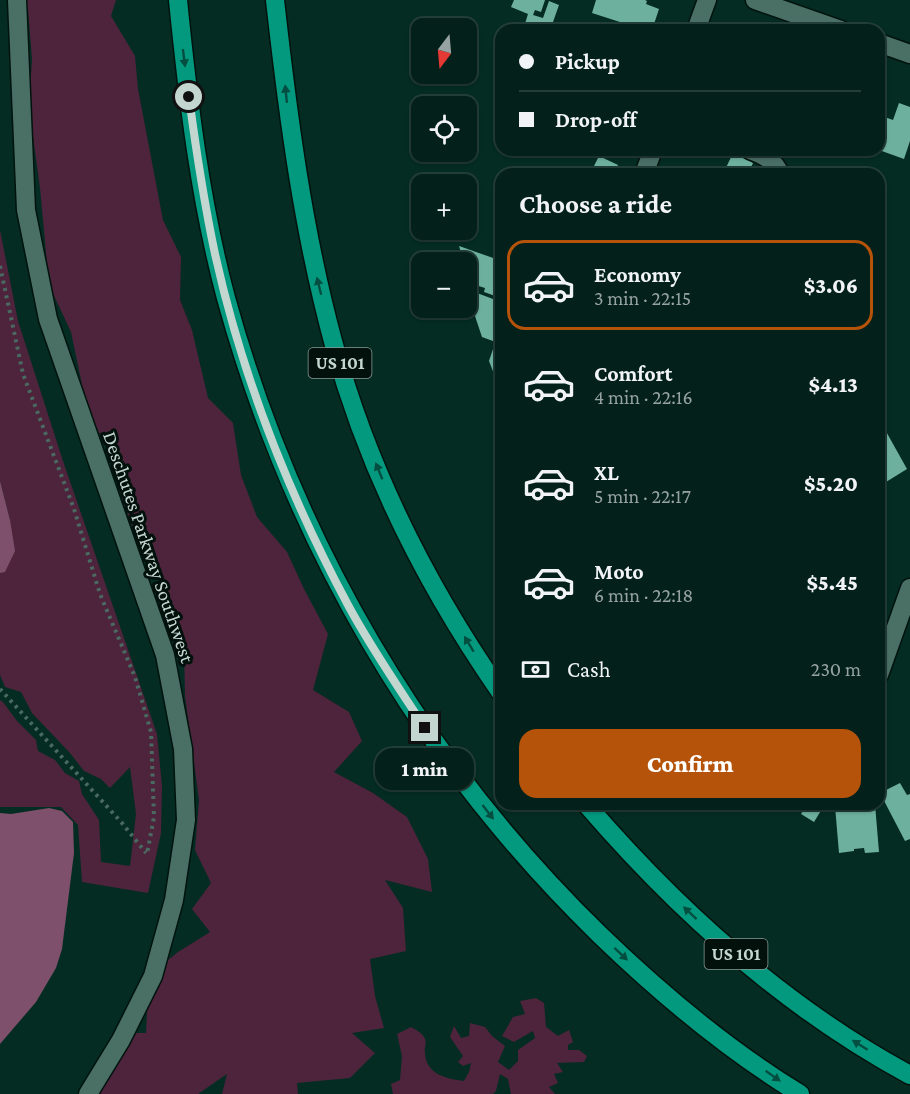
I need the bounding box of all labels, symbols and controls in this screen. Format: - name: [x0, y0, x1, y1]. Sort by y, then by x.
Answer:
- north arrow: [411, 18, 477, 84]
- map controls: [411, 18, 477, 318]
- one-way arrow: [179, 49, 188, 68]
- text: Pickup: [555, 49, 620, 74]
- route start: [175, 83, 202, 110]
- one-way arrow: [281, 84, 291, 103]
- button: locate: [411, 96, 477, 162]
- text: Drop-off: [555, 107, 637, 132]
- button: +: [411, 174, 477, 240]
- text: Choose a ride: [519, 189, 672, 219]
- button: −: [411, 252, 477, 318]
- icon: car: [522, 258, 576, 312]
- text: Economy: [594, 262, 681, 287]
- text: $3.06: [804, 273, 858, 298]
- one-way arrow: [314, 277, 324, 295]
- text: 3 min · 22:15: [594, 287, 691, 309]
- road number: US 101: [308, 348, 372, 378]
- icon: car: [522, 357, 576, 411]
- text: Comfort: [594, 361, 672, 386]
- text: $4.13: [809, 372, 858, 397]
- text: 4 min · 22:16: [594, 386, 693, 408]
- street label: Deschutes Parkway Southwest: [98, 428, 199, 666]
- icon: car: [522, 456, 576, 510]
- text: XL: [594, 460, 619, 485]
- one-way arrow: [374, 462, 383, 480]
- text: $5.20: [804, 471, 858, 496]
- text: 5 min · 22:17: [594, 485, 691, 507]
- icon: car: [522, 555, 576, 609]
- text: Moto: [594, 559, 644, 584]
- text: $5.45: [807, 570, 858, 595]
- text: 6 min · 22:18: [594, 584, 693, 606]
- one-way arrow: [464, 635, 474, 652]
- icon: cash: [519, 653, 552, 686]
- text: Cash: [567, 657, 611, 682]
- text: 230 m: [811, 658, 861, 680]
- route end: [411, 714, 438, 741]
- button: Confirm: [519, 729, 861, 798]
- callout: 1 min: [376, 749, 474, 791]
- text: 1 min: [401, 758, 448, 780]
- one-way arrow: [481, 805, 493, 820]
- one-way arrow: [682, 906, 697, 920]
- road number: US 101: [704, 939, 768, 969]
- one-way arrow: [614, 947, 628, 961]
- one-way arrow: [852, 1039, 868, 1050]
- one-way arrow: [765, 1070, 781, 1082]

